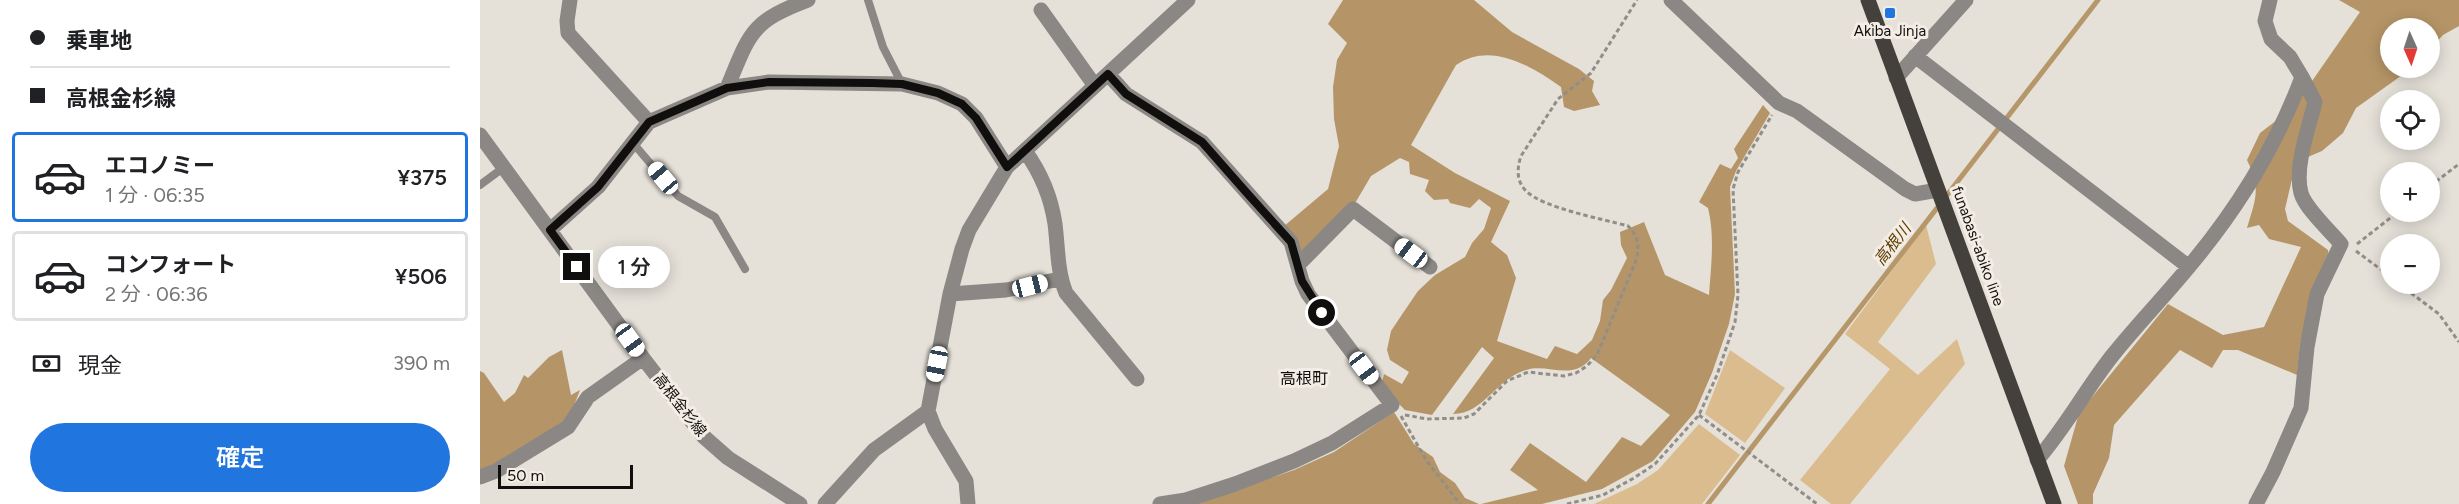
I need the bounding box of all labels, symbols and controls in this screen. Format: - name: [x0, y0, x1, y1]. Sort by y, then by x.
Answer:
- marker: Akiba Jinja: [1883, 6, 1897, 20]
- north arrow: [2380, 18, 2440, 78]
- map controls: [2380, 18, 2440, 294]
- place label: Akiba Jinja: [1854, 22, 1926, 40]
- text: 乗車地: [66, 27, 132, 54]
- text: 高根金杉線: [66, 85, 176, 112]
- button: locate: [2380, 90, 2440, 150]
- icon: car: [33, 150, 87, 204]
- text: エコノミー: [105, 152, 215, 179]
- car: [645, 158, 681, 198]
- button: +: [2380, 162, 2440, 222]
- text: ¥375: [397, 164, 447, 191]
- text: 1 分 · 06:35: [105, 183, 205, 207]
- street label: funabasi-abiko line: [1948, 184, 2008, 308]
- water label: 高根川: [1870, 218, 1916, 269]
- button: −: [2380, 234, 2440, 294]
- car: [1391, 235, 1431, 271]
- callout: 1 分: [598, 246, 670, 288]
- icon: car: [33, 249, 87, 303]
- text: コンフォート: [105, 251, 236, 278]
- route end: [563, 253, 590, 280]
- text: 1 分: [617, 255, 651, 279]
- text: ¥506: [395, 263, 447, 290]
- car: [1010, 273, 1050, 299]
- text: 2 分 · 06:36: [105, 282, 207, 306]
- route start: [1308, 299, 1335, 326]
- car: [612, 320, 648, 360]
- car: [925, 345, 949, 383]
- icon: cash: [30, 347, 63, 380]
- car: [1346, 348, 1382, 388]
- text: 390 m: [393, 351, 450, 375]
- text: 現金: [78, 352, 122, 379]
- district label: 高根町: [1280, 369, 1328, 388]
- street label: 高根金杉線: [650, 370, 710, 440]
- button: 確定: [30, 423, 450, 492]
- scale bar: [498, 462, 633, 490]
- text: 50 m: [507, 466, 544, 485]

